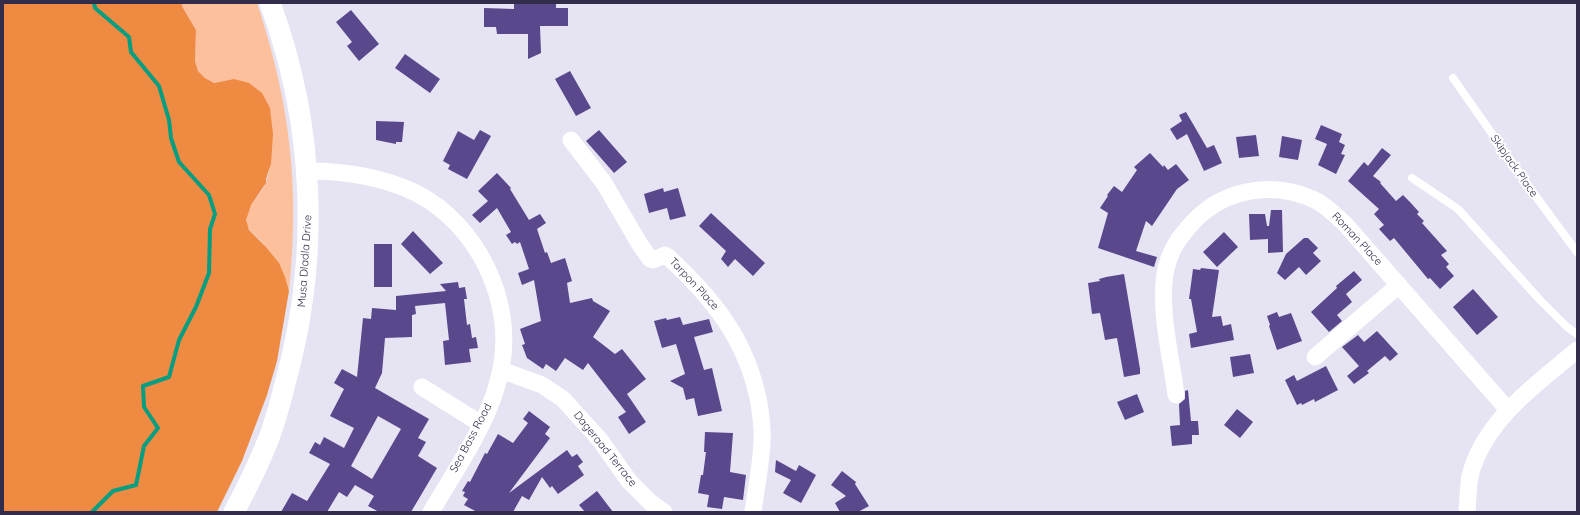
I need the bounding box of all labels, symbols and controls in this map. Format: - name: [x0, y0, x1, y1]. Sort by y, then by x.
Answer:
- street label: Skipjack Place: [1488, 132, 1540, 200]
- street label: Roman Place: [1329, 210, 1385, 268]
- street label: Musa Dladla Drive: [295, 214, 315, 308]
- street label: Tarpon Place: [666, 255, 722, 313]
- street label: Sea Bass Road: [447, 401, 495, 475]
- street label: Dageraad Terrace: [571, 409, 639, 489]

